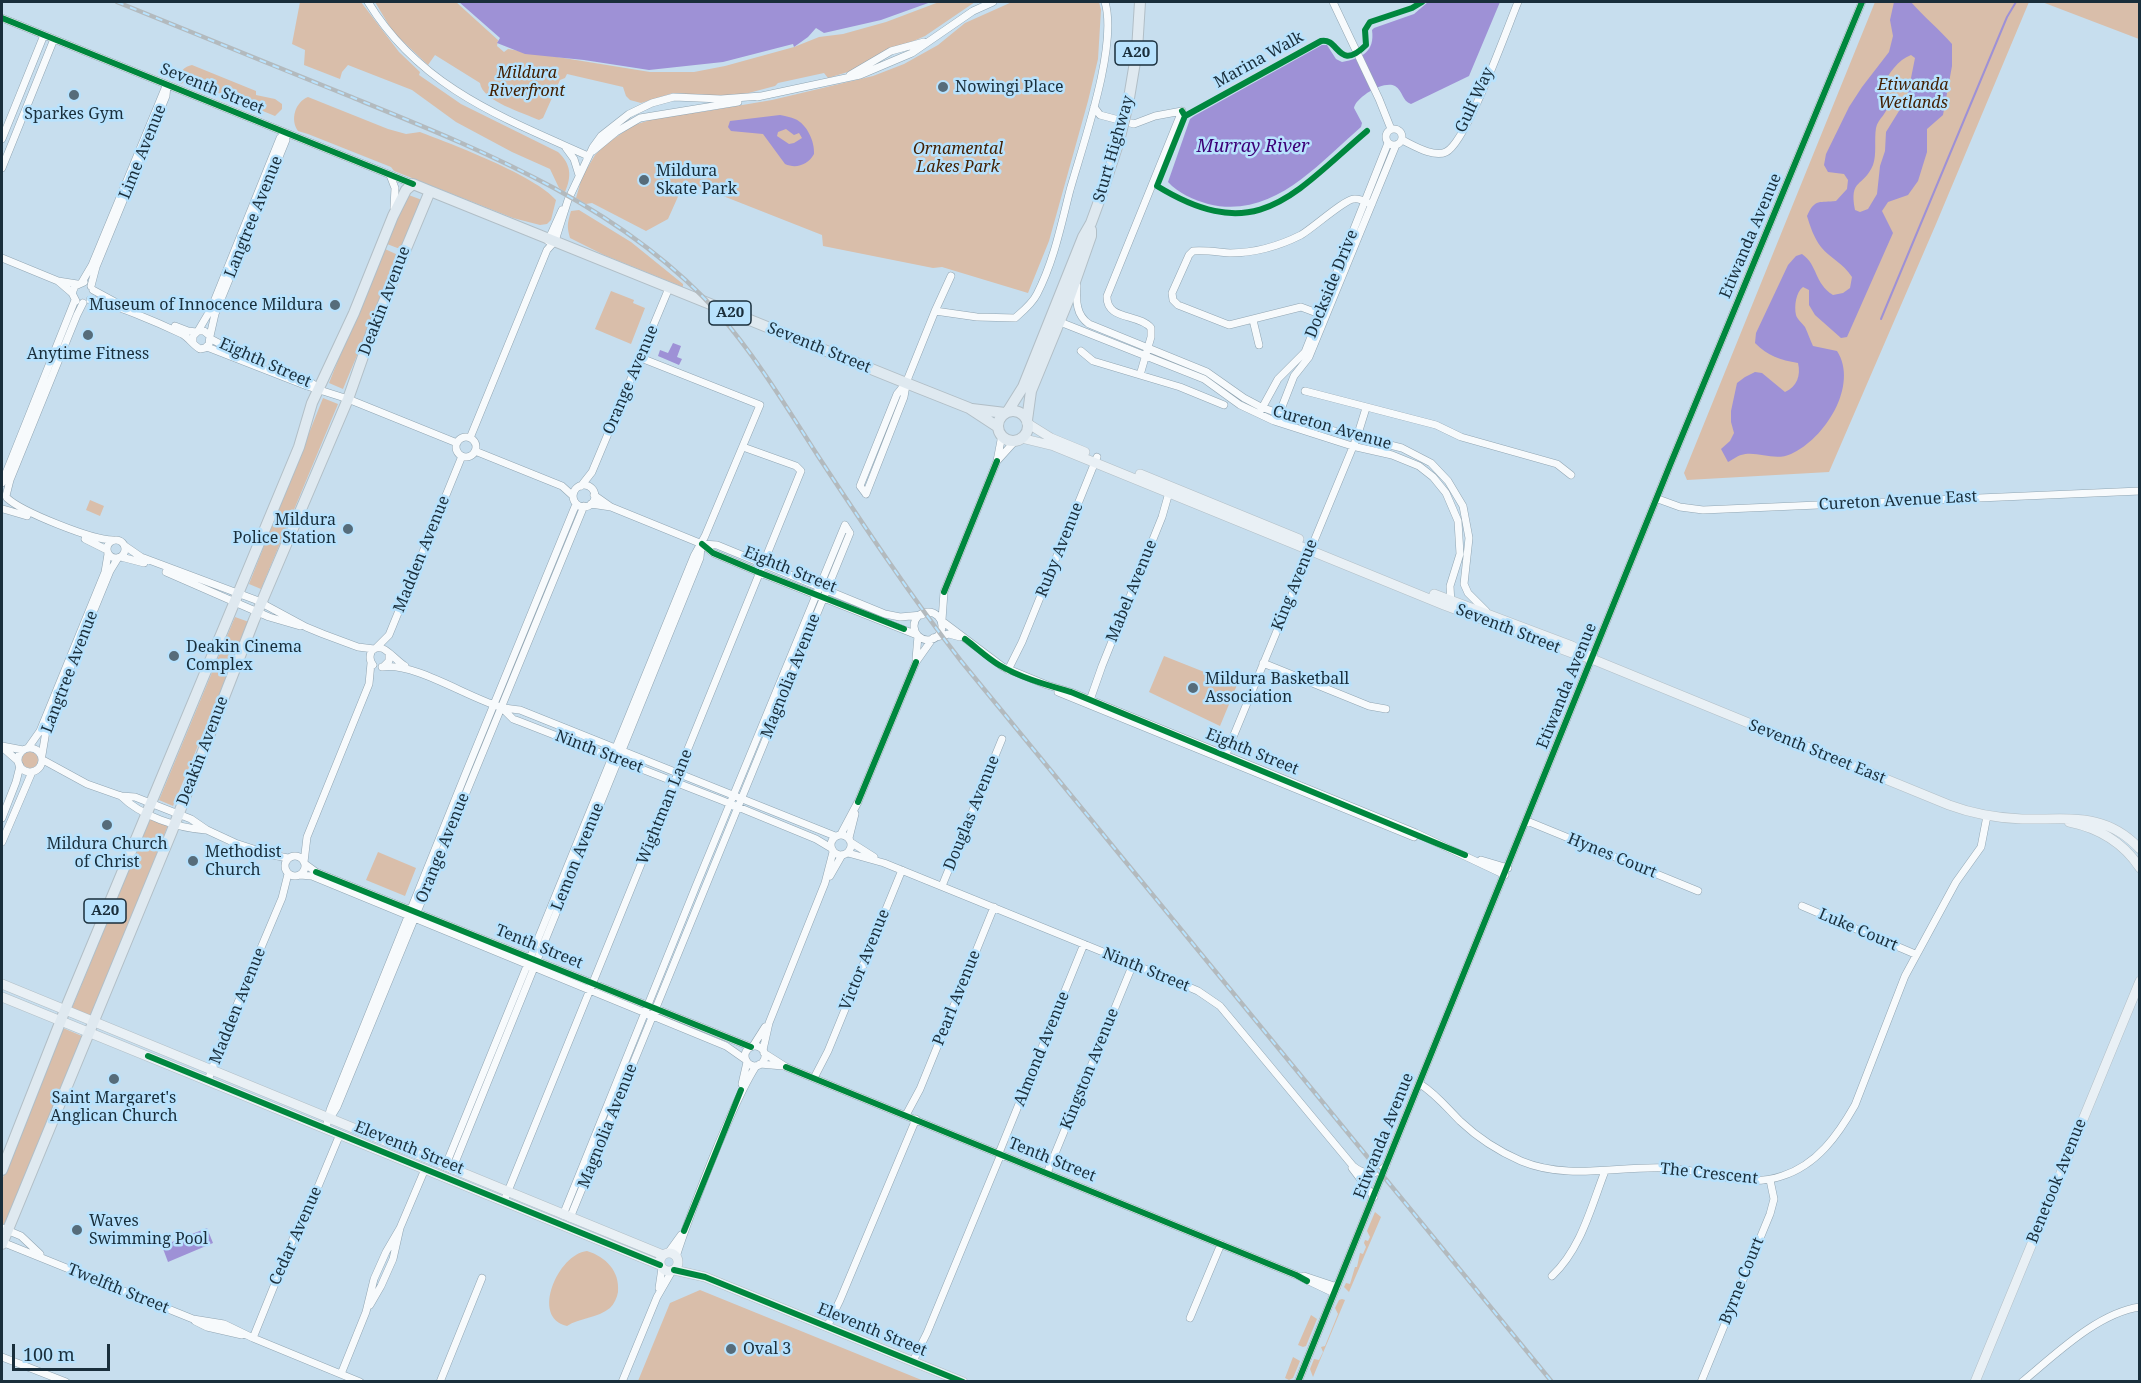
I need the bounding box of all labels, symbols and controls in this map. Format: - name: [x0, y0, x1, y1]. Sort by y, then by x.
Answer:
- street label: Marina Walk: [1211, 28, 1307, 92]
- road number: A20: [1115, 41, 1157, 65]
- street label: Seventh Street: [157, 59, 267, 119]
- park label: Mildura Riverfront: [489, 63, 565, 101]
- street label: Gulf Way: [1452, 64, 1498, 136]
- park label: Etiwanda Wetlands: [1877, 75, 1949, 113]
- place label: Nowingi Place: [955, 77, 1064, 97]
- marker: Nowingi Place: [936, 80, 950, 94]
- marker: Sparkes Gym: [67, 88, 81, 102]
- street label: Sturt Highway: [1090, 94, 1138, 204]
- street label: Lime Avenue: [115, 102, 171, 202]
- place label: Sparkes Gym: [24, 104, 124, 124]
- water label: Murray River: [1197, 136, 1309, 158]
- park label: Ornamental Lakes Park: [913, 139, 1003, 177]
- street label: Langtree Avenue: [221, 153, 287, 281]
- place label: Mildura Skate Park: [656, 161, 737, 199]
- street label: Etiwanda Avenue: [1716, 171, 1786, 301]
- marker: Mildura Skate Park: [637, 173, 651, 187]
- street label: Dockside Drive: [1302, 227, 1362, 341]
- street label: Deakin Avenue: [355, 244, 415, 358]
- place label: Museum of Innocence Mildura: [89, 295, 323, 315]
- marker: Museum of Innocence Mildura: [328, 298, 342, 312]
- road number: A20: [709, 301, 751, 325]
- street label: Seventh Street: [764, 318, 874, 378]
- street label: Orange Avenue: [599, 322, 663, 438]
- marker: Anytime Fitness: [81, 328, 95, 342]
- street label: Eighth Street: [216, 334, 314, 392]
- place label: Anytime Fitness: [27, 344, 149, 364]
- street label: Cureton Avenue: [1270, 402, 1394, 454]
- street label: Cureton Avenue East: [1818, 487, 1978, 515]
- street label: Madden Avenue: [390, 493, 454, 615]
- street label: Ruby Avenue: [1032, 500, 1088, 600]
- place label: Mildura Police Station: [233, 510, 336, 548]
- marker: Mildura Police Station: [341, 522, 355, 536]
- street label: Mabel Avenue: [1103, 537, 1161, 645]
- street label: King Avenue: [1268, 537, 1322, 633]
- street label: Eighth Street: [741, 543, 839, 597]
- street label: Seventh Street: [1453, 600, 1563, 658]
- street label: Langtree Avenue: [38, 608, 102, 736]
- street label: Magnolia Avenue: [757, 611, 825, 741]
- street label: Etiwanda Avenue: [1533, 620, 1601, 752]
- place label: Deakin Cinema Complex: [186, 637, 302, 675]
- marker: Deakin Cinema Complex: [167, 649, 181, 663]
- place label: Mildura Basketball Association: [1205, 669, 1349, 707]
- marker: Mildura Basketball Association: [1186, 681, 1200, 695]
- street label: Deakin Avenue: [173, 694, 233, 808]
- street label: Seventh Street East: [1746, 716, 1888, 788]
- street label: Eighth Street: [1203, 725, 1301, 779]
- street label: Ninth Street: [553, 727, 645, 777]
- street label: Wightman Lane: [633, 747, 697, 867]
- street label: Douglas Avenue: [940, 753, 1004, 873]
- street label: Orange Avenue: [412, 790, 474, 906]
- street label: Lemon Avenue: [548, 800, 608, 914]
- marker: Mildura Church of Christ: [100, 818, 114, 832]
- street label: Hynes Court: [1565, 829, 1659, 883]
- place label: Mildura Church of Christ: [46, 834, 168, 872]
- place label: Methodist Church: [205, 842, 281, 880]
- marker: Methodist Church: [186, 854, 200, 868]
- road number: A20: [84, 899, 126, 923]
- street label: Luke Court: [1815, 905, 1901, 955]
- street label: Victor Avenue: [836, 907, 894, 1013]
- street label: Tenth Street: [493, 921, 585, 973]
- street label: Ninth Street: [1100, 944, 1192, 996]
- street label: Madden Avenue: [206, 945, 270, 1067]
- street label: Pearl Avenue: [929, 948, 985, 1048]
- street label: Almond Avenue: [1010, 989, 1074, 1109]
- street label: Kingston Avenue: [1057, 1006, 1123, 1132]
- street label: Magnolia Avenue: [574, 1061, 642, 1191]
- street label: Etiwanda Avenue: [1350, 1070, 1418, 1202]
- marker: Saint Margaret's Anglican Church: [107, 1072, 121, 1086]
- place label: Saint Margaret's Anglican Church: [50, 1088, 178, 1126]
- street label: Benetook Avenue: [2023, 1116, 2091, 1246]
- street label: Eleventh Street: [352, 1117, 466, 1179]
- street label: Tenth Street: [1006, 1134, 1098, 1186]
- street label: The Crescent: [1659, 1159, 1759, 1189]
- street label: Cedar Avenue: [266, 1184, 326, 1288]
- place label: Waves Swimming Pool: [89, 1211, 208, 1249]
- marker: Waves Swimming Pool: [70, 1223, 84, 1237]
- street label: Byrne Court: [1716, 1235, 1768, 1327]
- street label: Twelfth Street: [65, 1260, 171, 1318]
- street label: Eleventh Street: [815, 1299, 929, 1361]
- scale bar: [15, 1332, 112, 1370]
- place label: Oval 3: [743, 1339, 791, 1359]
- text: 100 m: [23, 1342, 75, 1366]
- marker: Oval 3: [724, 1342, 738, 1356]

